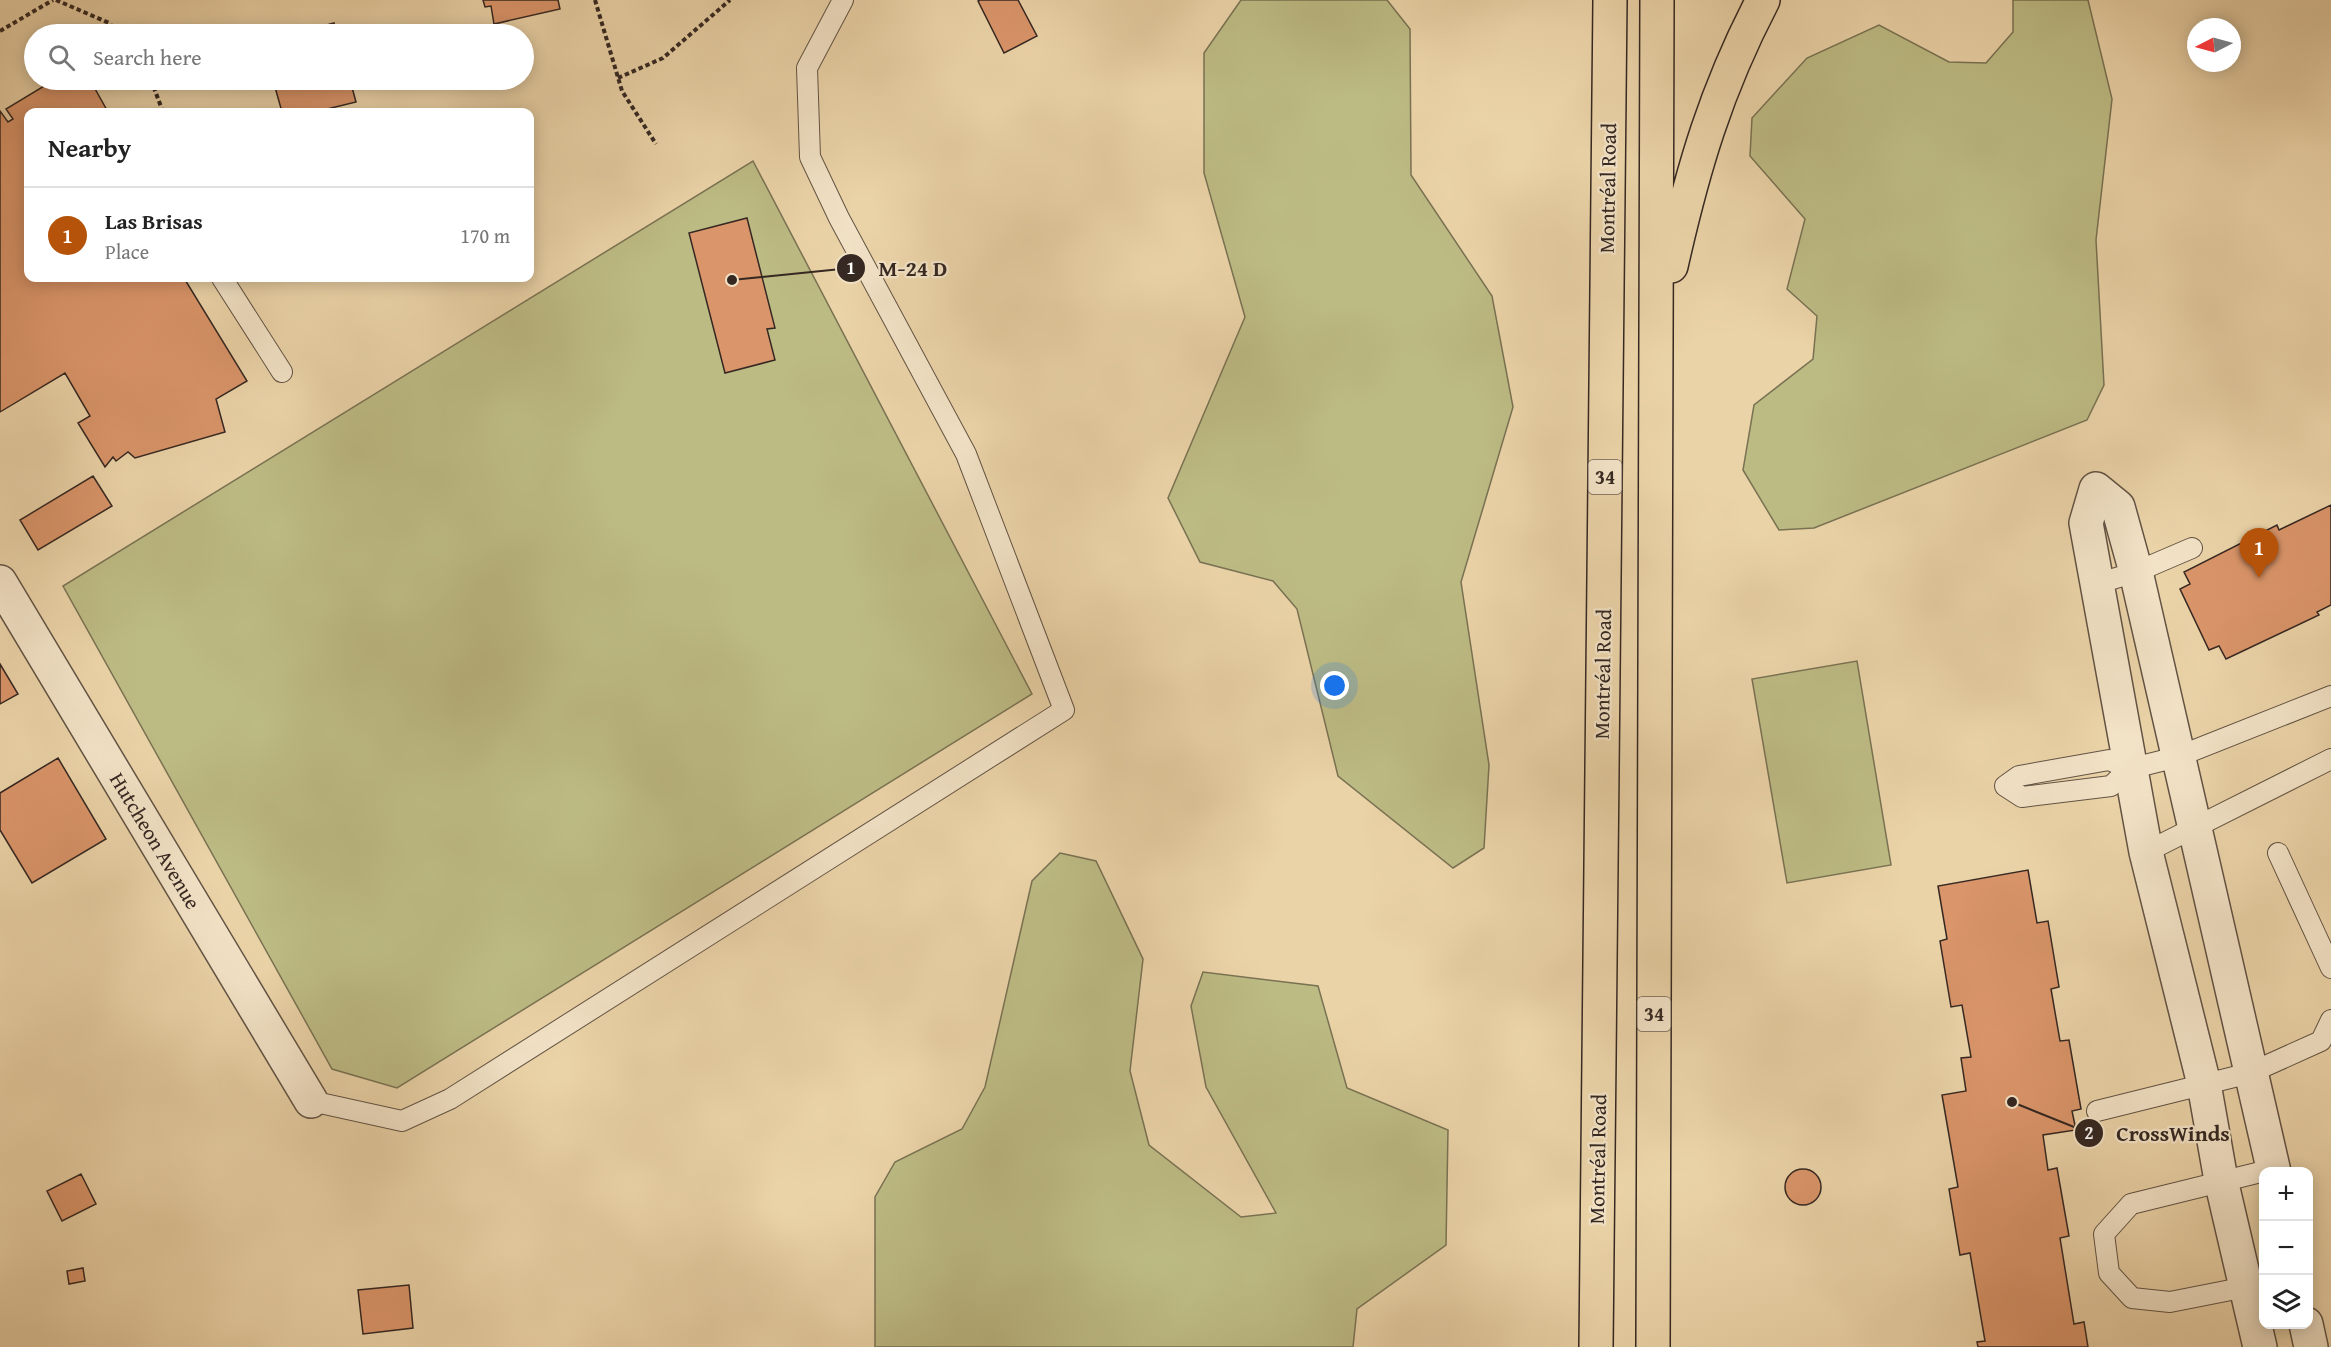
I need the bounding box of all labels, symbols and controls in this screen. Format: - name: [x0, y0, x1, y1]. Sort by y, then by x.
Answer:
- north arrow: [2187, 18, 2241, 72]
- search box: [24, 24, 534, 90]
- icon: search: [45, 41, 78, 74]
- text: Search here: [93, 41, 202, 73]
- street label: Montréal Road: [1591, 122, 1624, 253]
- text: Nearby: [48, 128, 131, 167]
- text: Las Brisas: [105, 205, 203, 237]
- text: 1: [62, 221, 73, 250]
- text: 170 m: [460, 221, 510, 250]
- text: Place: [105, 237, 149, 266]
- callout: M-24 D: [836, 248, 959, 288]
- text: M-24 D: [879, 252, 947, 284]
- text: 1: [846, 254, 856, 281]
- road number: 34: [1588, 460, 1622, 494]
- pin: 1: [2240, 528, 2278, 578]
- street label: Montréal Road: [1586, 608, 1619, 739]
- your location: [1320, 671, 1349, 700]
- street label: Hutcheon Avenue: [102, 766, 209, 915]
- road number: 34: [1638, 997, 1670, 1031]
- street label: Montréal Road: [1581, 1093, 1614, 1224]
- callout: CrossWinds: [2074, 1113, 2241, 1153]
- text: CrossWinds: [2116, 1117, 2230, 1149]
- text: 2: [2084, 1119, 2094, 1146]
- map controls: [2259, 1167, 2313, 1329]
- button: +: [2259, 1167, 2313, 1221]
- button: −: [2259, 1221, 2313, 1275]
- button: layers: [2259, 1275, 2313, 1329]

